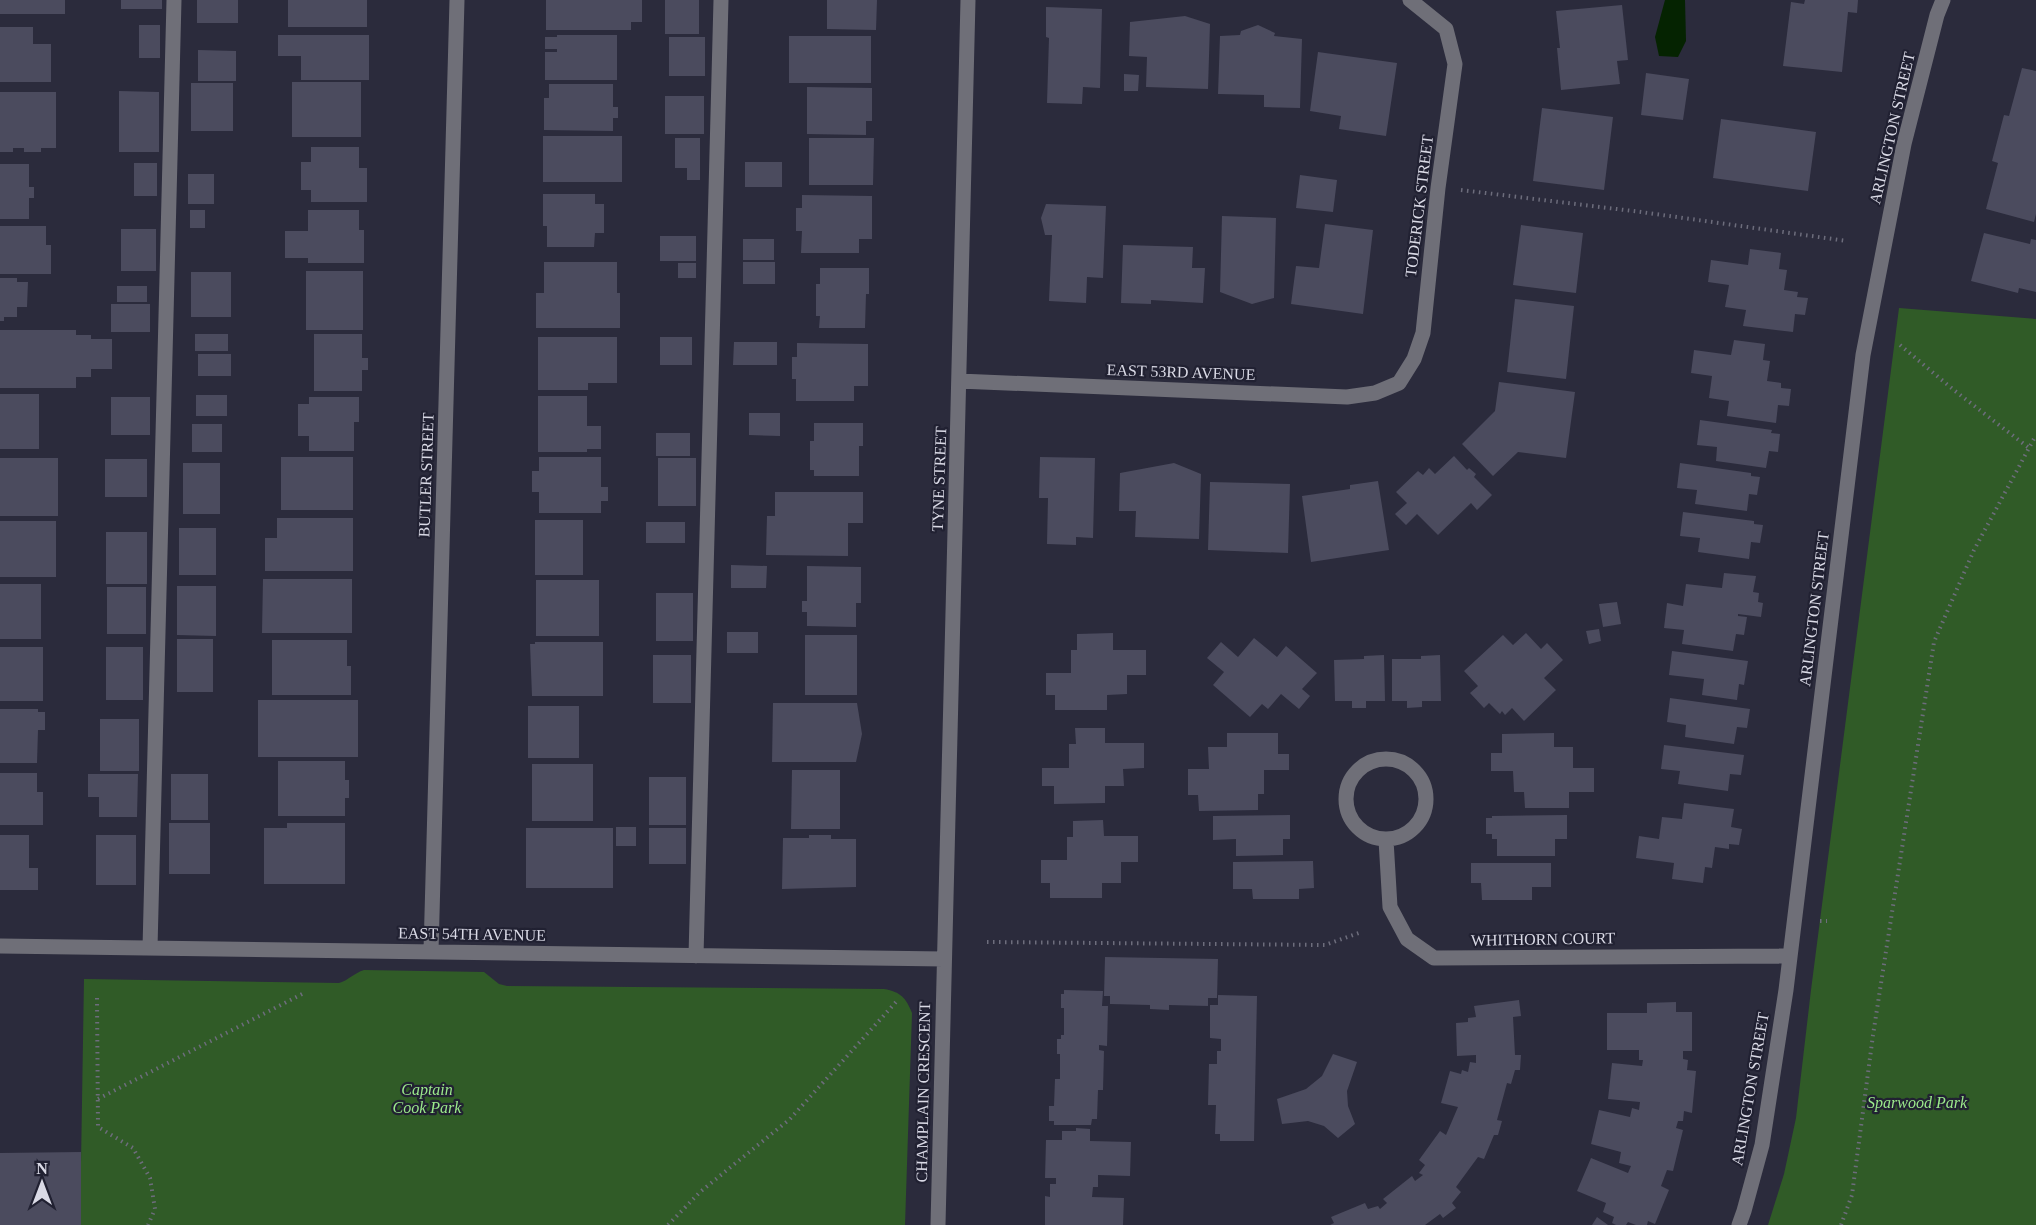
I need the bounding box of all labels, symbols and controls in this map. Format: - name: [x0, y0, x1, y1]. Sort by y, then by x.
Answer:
- street label: ARLINGTON STREET: [1866, 50, 1918, 206]
- street label: TODERICK STREET: [1402, 134, 1436, 278]
- street label: EAST 53RD AVENUE: [1106, 361, 1256, 383]
- street label: BUTLER STREET: [415, 412, 437, 538]
- street label: TYNE STREET: [929, 426, 949, 532]
- street label: ARLINGTON STREET: [1796, 530, 1832, 687]
- street label: EAST 54TH AVENUE: [398, 924, 546, 944]
- street label: WHITHORN COURT: [1471, 929, 1616, 949]
- street label: CHAMPLAIN CRESCENT: [913, 1001, 933, 1183]
- street label: ARLINGTON STREET: [1728, 1011, 1772, 1167]
- park label: Captain Cook Park: [393, 1081, 462, 1116]
- park label: Sparwood Park: [1867, 1094, 1968, 1112]
- north arrow: [12, 1153, 72, 1213]
- text: N: [36, 1160, 48, 1177]

